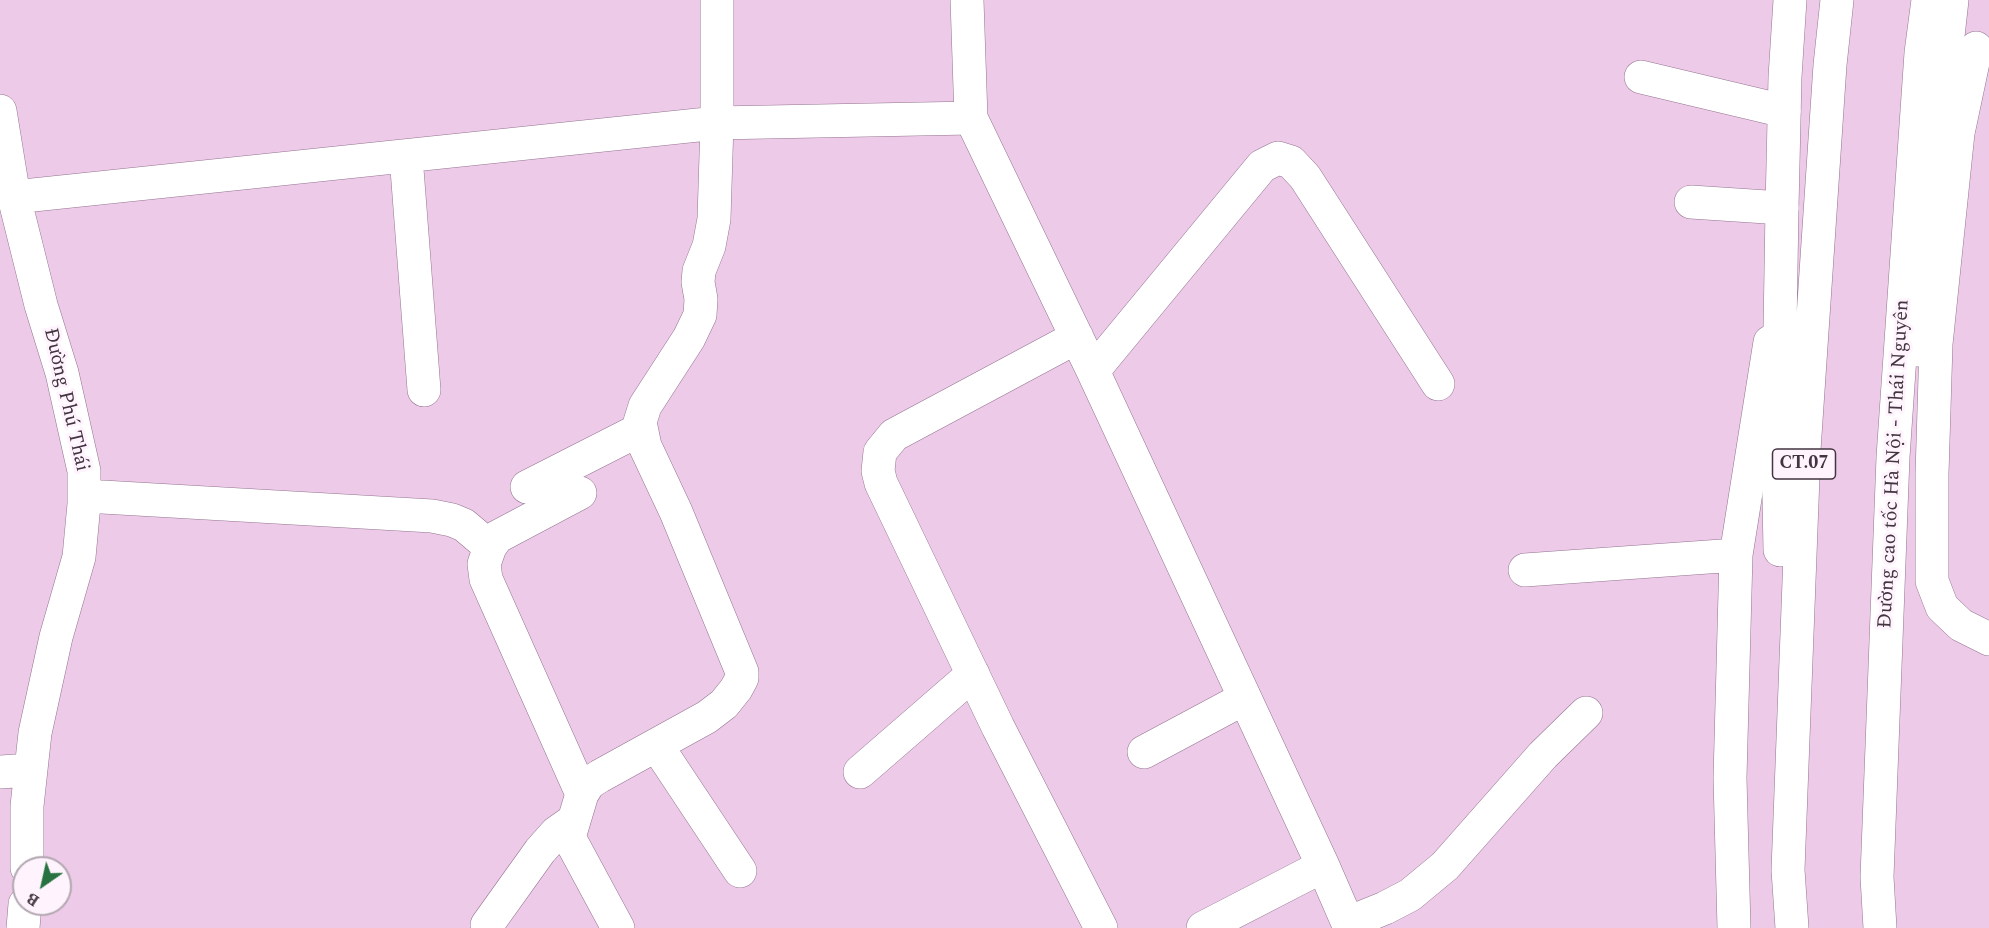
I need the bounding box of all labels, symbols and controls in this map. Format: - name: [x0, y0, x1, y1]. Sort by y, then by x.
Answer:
- street label: Đường cao tốc Hà Nội - Thái Nguyên: [1874, 299, 1916, 629]
- street label: Đường Phú Thái: [37, 326, 93, 474]
- road number: CT.07: [1772, 449, 1836, 479]
- north arrow: [12, 856, 72, 916]
- text: B: [22, 886, 44, 912]

